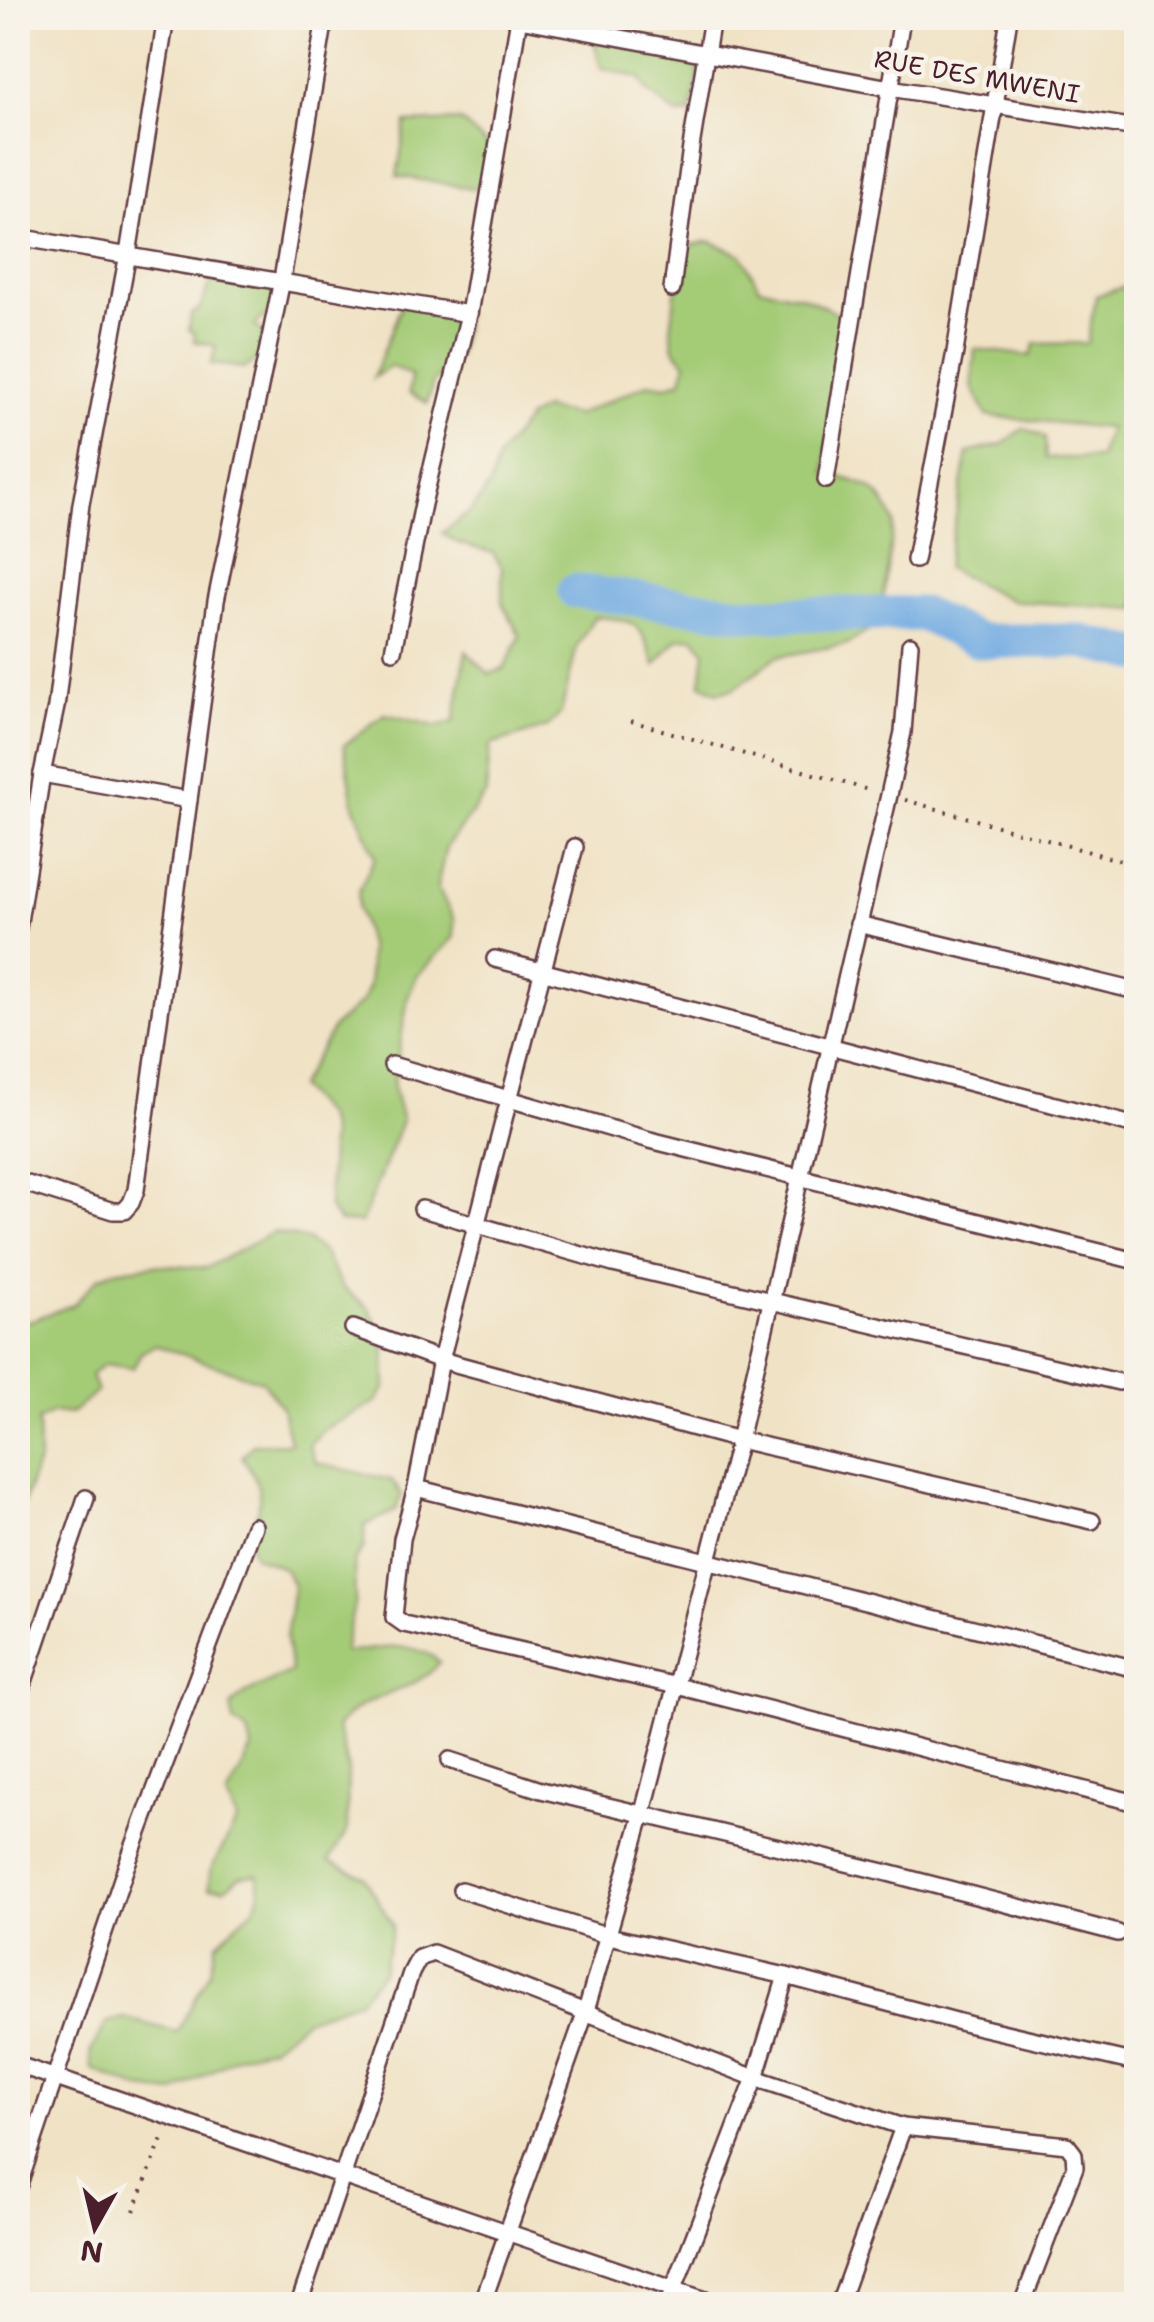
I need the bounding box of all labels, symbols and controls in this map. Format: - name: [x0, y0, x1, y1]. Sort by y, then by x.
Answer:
- street label: RUE DES MWENI: [872, 41, 1082, 111]
- north arrow: [45, 2177, 145, 2277]
- text: N: [78, 2231, 105, 2272]

